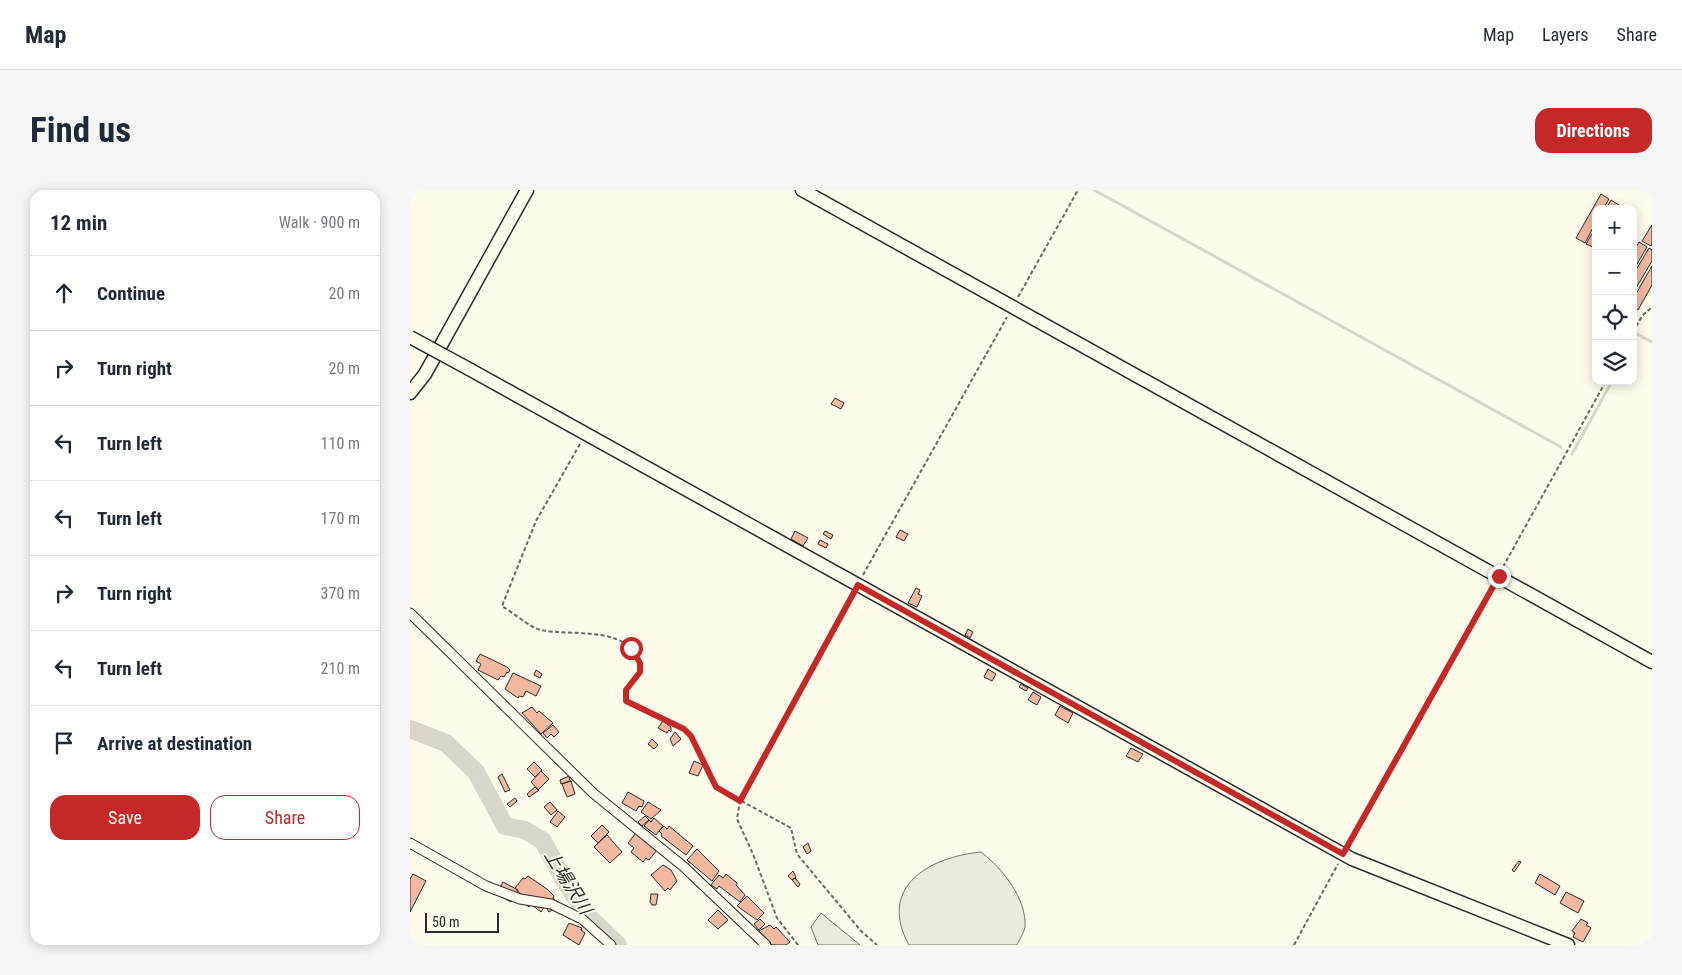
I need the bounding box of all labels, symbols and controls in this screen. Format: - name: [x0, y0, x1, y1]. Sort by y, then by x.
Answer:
- text: Map: [25, 21, 66, 49]
- text: Map: [1483, 24, 1514, 45]
- text: Layers: [1542, 24, 1589, 45]
- text: Share: [1617, 24, 1657, 45]
- button: Directions: [1535, 108, 1652, 153]
- text: Find us: [30, 110, 131, 151]
- map controls: [1592, 205, 1637, 385]
- button: +: [1592, 205, 1637, 250]
- text: 12 min: [50, 211, 107, 235]
- text: Walk · 900 m: [279, 213, 360, 232]
- button: −: [1592, 250, 1637, 295]
- icon: ahead: [50, 279, 78, 307]
- text: Continue: [97, 282, 165, 305]
- text: 20 m: [328, 284, 360, 303]
- button: locate: [1592, 295, 1637, 340]
- button: layers: [1592, 340, 1637, 385]
- icon: right: [50, 354, 78, 382]
- text: Turn right: [97, 357, 172, 380]
- text: 20 m: [328, 359, 360, 378]
- icon: left: [50, 429, 78, 457]
- text: Turn left: [97, 432, 162, 455]
- text: 110 m: [321, 434, 360, 453]
- icon: left: [50, 504, 78, 532]
- text: Turn left: [97, 507, 162, 530]
- text: 170 m: [321, 509, 360, 528]
- route end: [1488, 565, 1511, 588]
- icon: right: [50, 579, 78, 607]
- text: Turn right: [97, 582, 172, 605]
- text: 370 m: [321, 584, 360, 603]
- route start: [620, 637, 643, 660]
- icon: left: [50, 654, 78, 682]
- text: Turn left: [97, 657, 162, 680]
- text: 210 m: [321, 659, 360, 678]
- icon: arrive: [50, 729, 78, 757]
- text: Arrive at destination: [97, 732, 252, 755]
- button: Save: [50, 795, 200, 840]
- button: Share: [210, 795, 360, 840]
- water label: 上場沢川: [540, 846, 597, 920]
- scale bar: [425, 910, 499, 933]
- text: 50 m: [432, 914, 460, 930]

